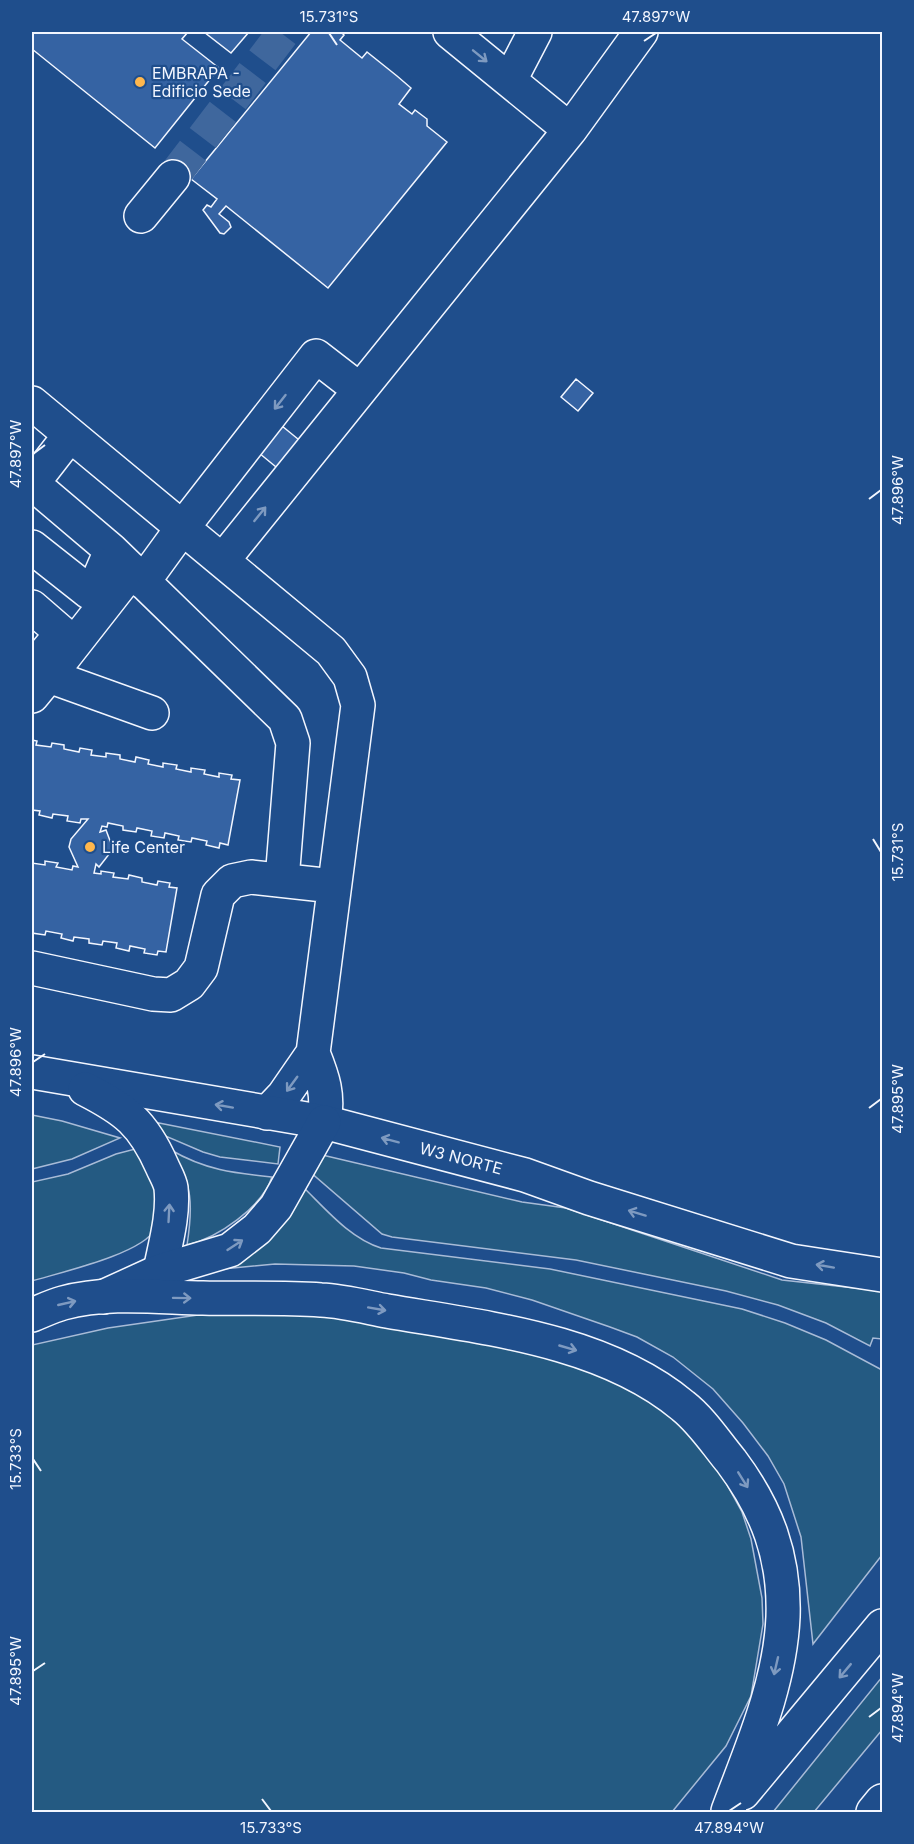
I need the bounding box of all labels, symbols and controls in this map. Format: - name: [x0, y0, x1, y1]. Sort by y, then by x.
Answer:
- text: 15.731°S: [300, 7, 359, 26]
- text: 47.897°W: [622, 7, 691, 26]
- one-way arrow: [472, 49, 487, 63]
- place label: EMBRAPA - Edificio Sede: [152, 63, 251, 101]
- marker: EMBRAPA - Edificio Sede: [133, 75, 147, 89]
- one-way arrow: [274, 393, 287, 409]
- text: 47.897°W: [6, 419, 25, 488]
- text: 47.896°W: [888, 455, 907, 525]
- one-way arrow: [253, 507, 266, 523]
- text: 15.731°S: [888, 823, 907, 882]
- place label: Life Center: [102, 837, 185, 857]
- marker: Life Center: [83, 840, 97, 854]
- text: 47.896°W: [6, 1027, 25, 1097]
- text: 47.895°W: [888, 1064, 907, 1134]
- one-way arrow: [286, 1076, 298, 1092]
- one-way arrow: [215, 1100, 235, 1111]
- one-way arrow: [381, 1133, 400, 1145]
- street label: W3 NORTE: [418, 1138, 505, 1179]
- one-way arrow: [164, 1204, 175, 1224]
- one-way arrow: [628, 1207, 647, 1218]
- one-way arrow: [226, 1239, 243, 1252]
- one-way arrow: [815, 1261, 835, 1272]
- one-way arrow: [172, 1292, 192, 1304]
- one-way arrow: [56, 1297, 76, 1308]
- one-way arrow: [366, 1304, 386, 1315]
- one-way arrow: [558, 1343, 577, 1354]
- text: 15.733°S: [6, 1428, 25, 1490]
- one-way arrow: [737, 1471, 750, 1488]
- text: 47.895°W: [6, 1636, 25, 1706]
- one-way arrow: [769, 1656, 781, 1675]
- one-way arrow: [839, 1662, 852, 1678]
- text: 47.894°W: [888, 1673, 907, 1743]
- text: 15.733°S: [240, 1818, 302, 1837]
- text: 47.894°W: [694, 1818, 764, 1837]

